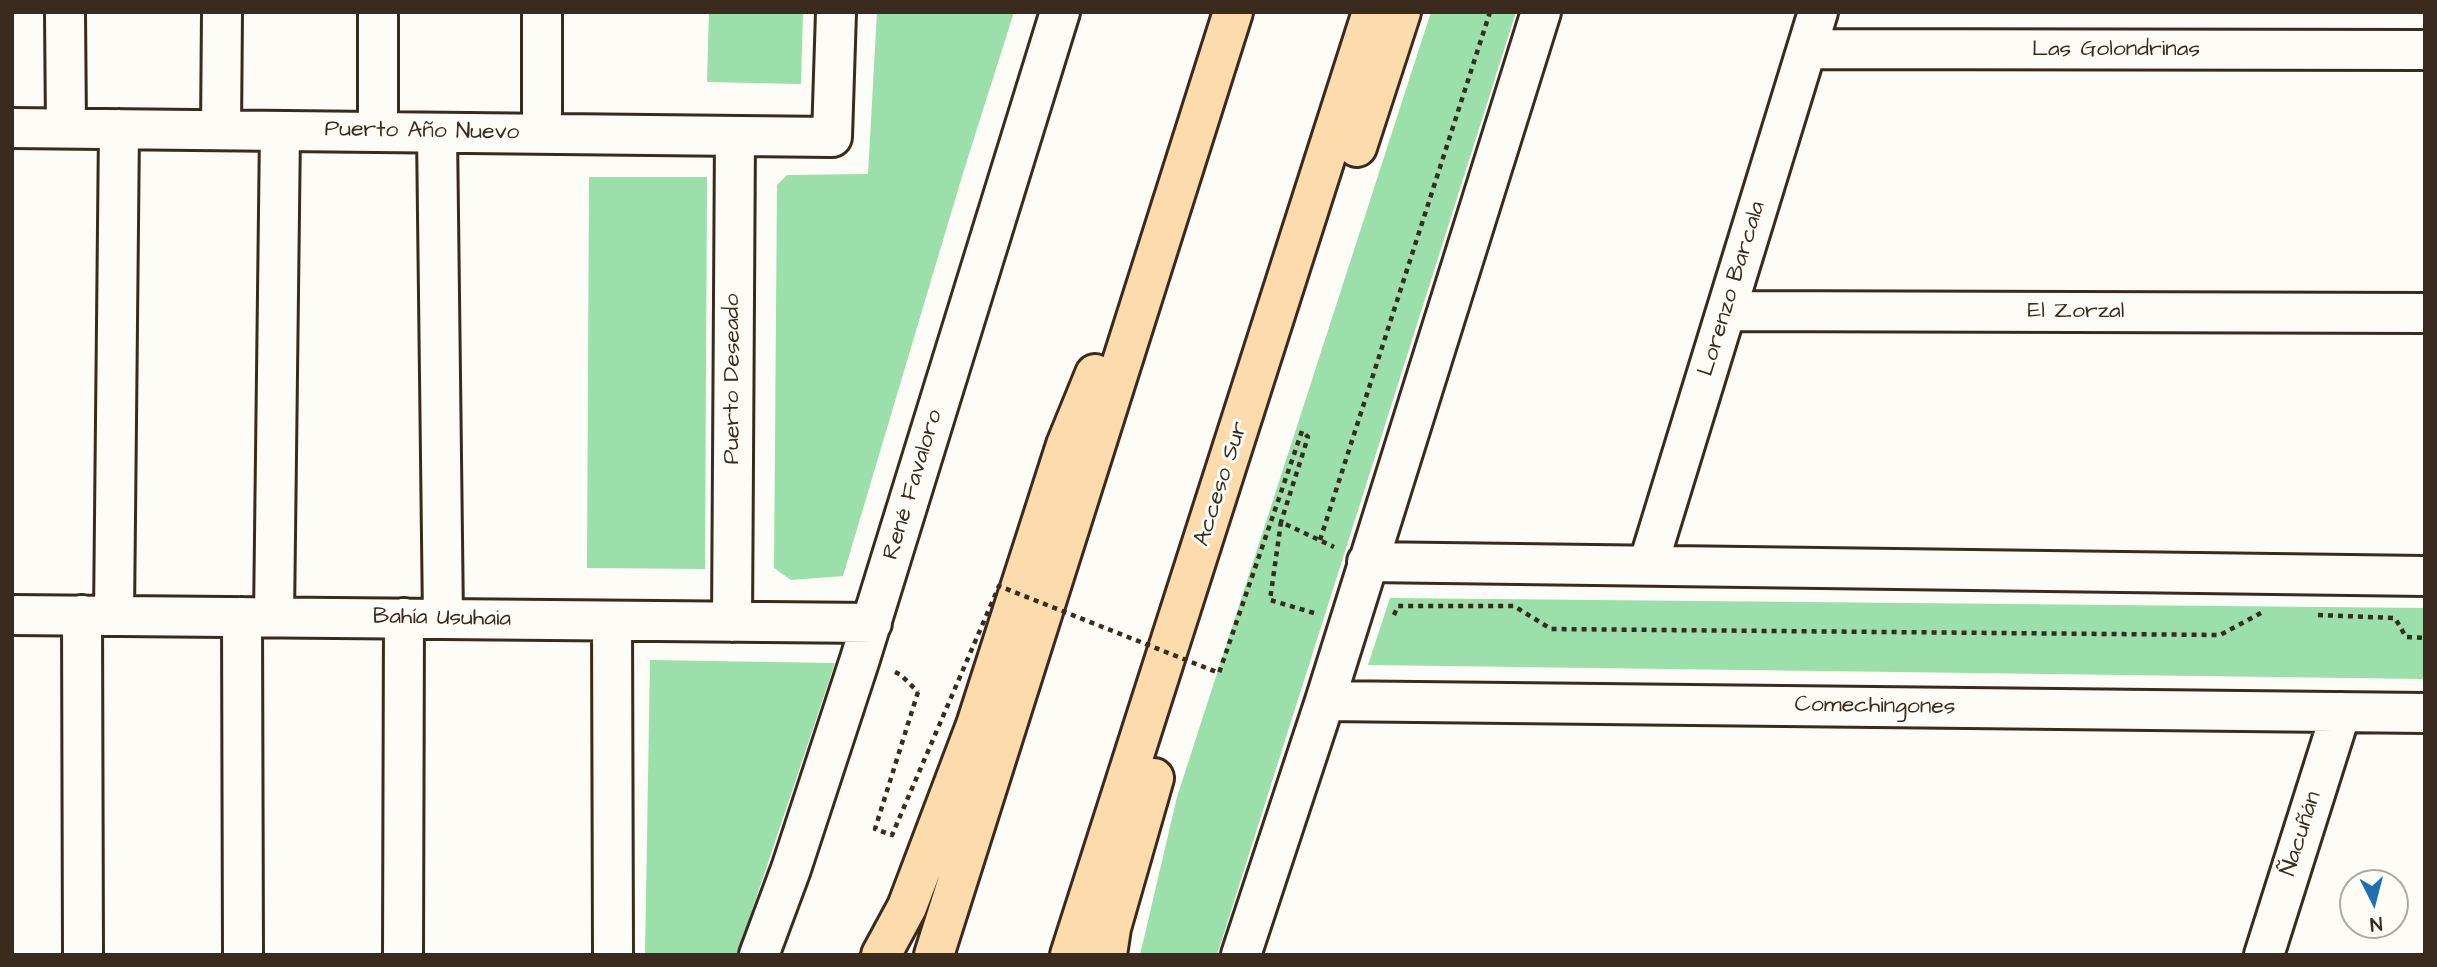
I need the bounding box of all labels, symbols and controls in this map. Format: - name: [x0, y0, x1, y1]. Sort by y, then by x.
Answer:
- street label: Las Golondrinas: [2032, 36, 2200, 64]
- street label: Puerto Año Nuevo: [324, 117, 520, 147]
- street label: Lorenzo Barcala: [1693, 198, 1773, 380]
- street label: Puerto Deseado: [719, 294, 747, 464]
- street label: El Zorzal: [2028, 298, 2124, 326]
- street label: René Favaloro: [878, 407, 950, 563]
- street label: Acceso Sur: [1189, 418, 1255, 550]
- street label: Bahía Usuhaia: [373, 604, 511, 634]
- street label: Comechingones: [1794, 692, 1956, 722]
- street label: Ñacuñán: [2275, 788, 2329, 880]
- north arrow: [2339, 869, 2409, 939]
- text: N: [2369, 909, 2383, 937]

